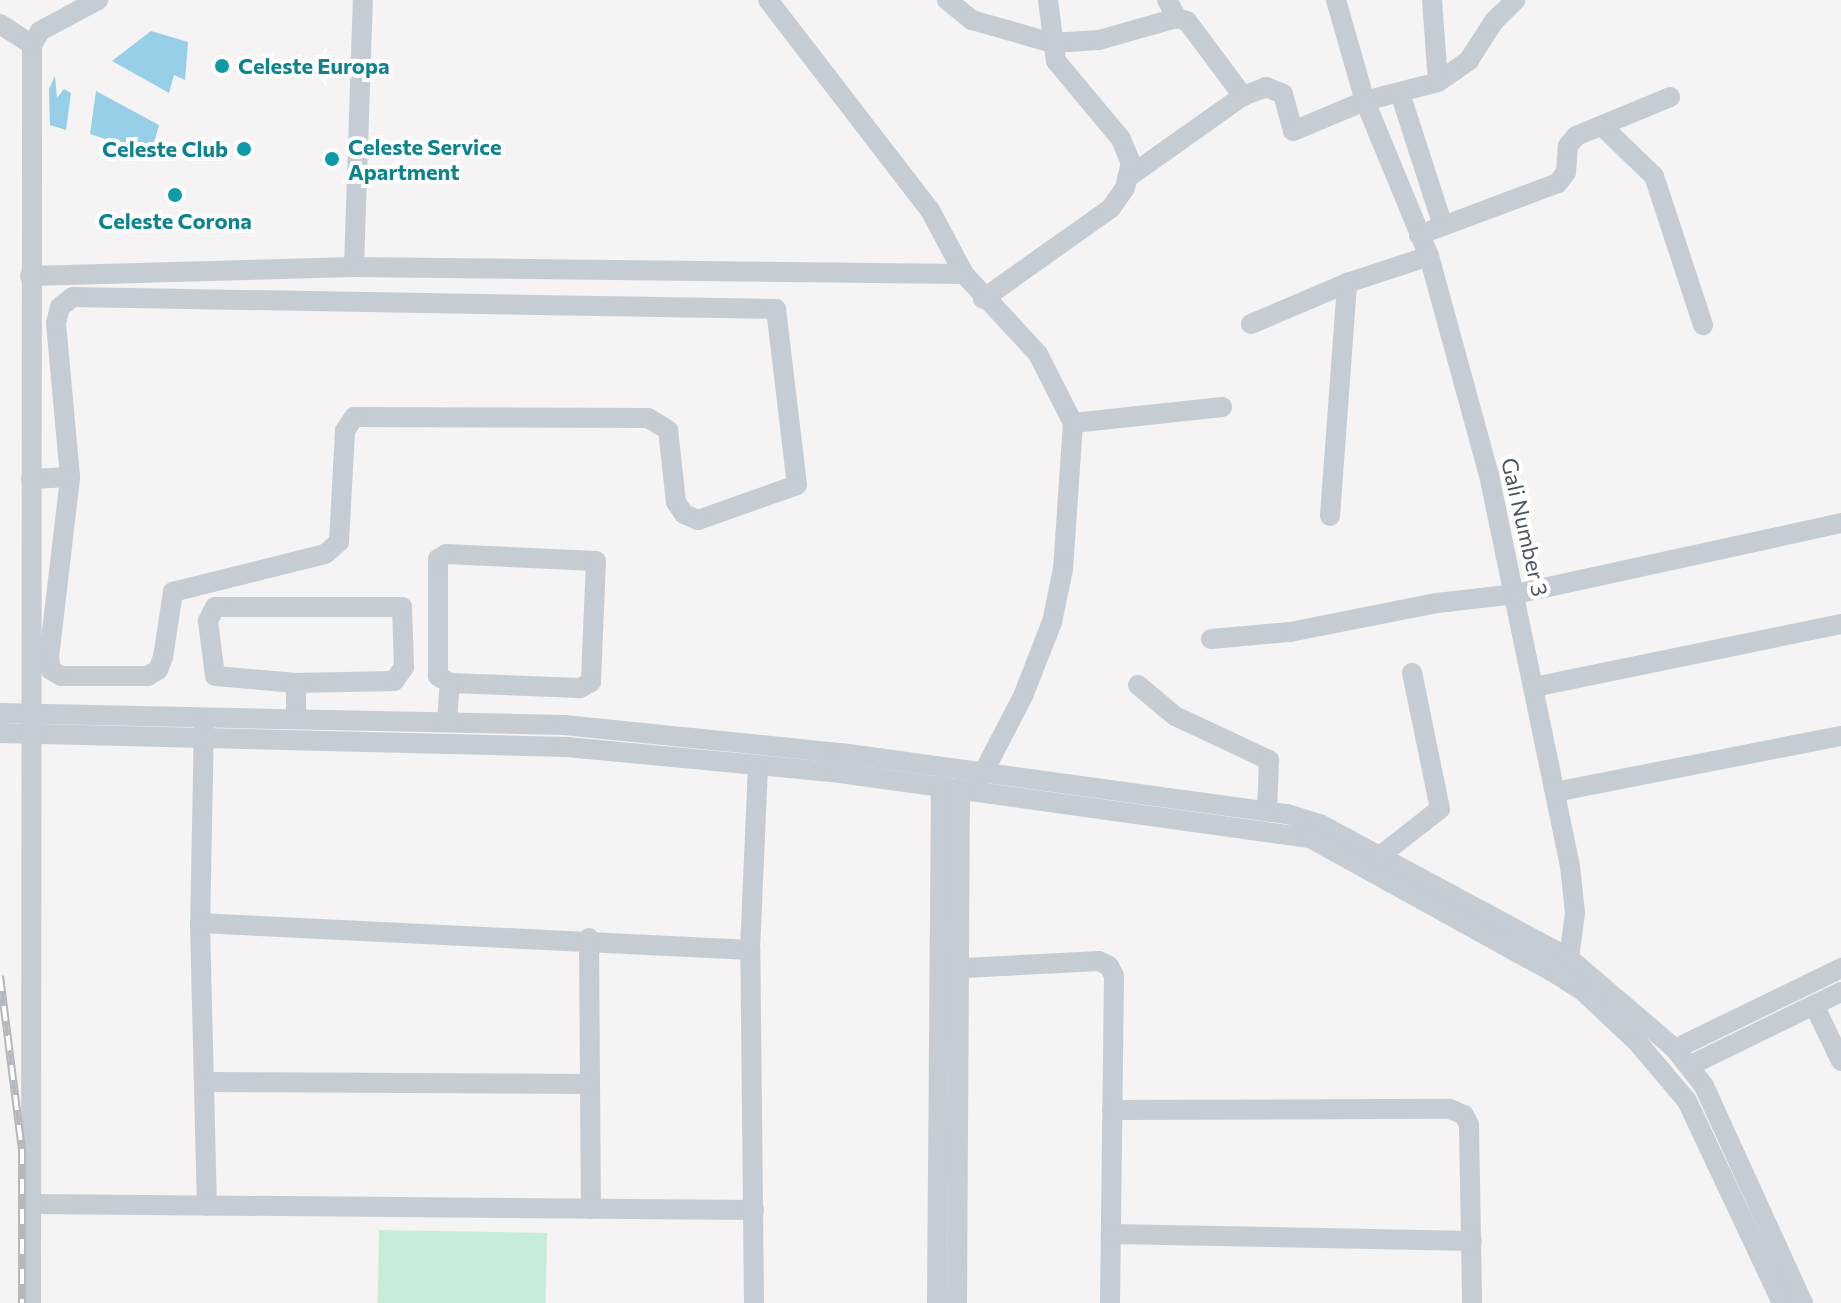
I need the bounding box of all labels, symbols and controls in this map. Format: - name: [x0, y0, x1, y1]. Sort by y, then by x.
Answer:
- place label: Celeste Europa: [238, 53, 390, 79]
- marker: Celeste Europa: [213, 57, 231, 75]
- place label: Celeste Service Apartment: [348, 133, 501, 184]
- place label: Celeste Club: [102, 136, 228, 162]
- marker: Celeste Club: [235, 140, 253, 158]
- marker: Celeste Service Apartment: [323, 150, 341, 168]
- marker: Celeste Corona: [166, 186, 184, 204]
- place label: Celeste Corona: [98, 208, 252, 234]
- street label: Gali Number 3: [1496, 455, 1554, 599]

